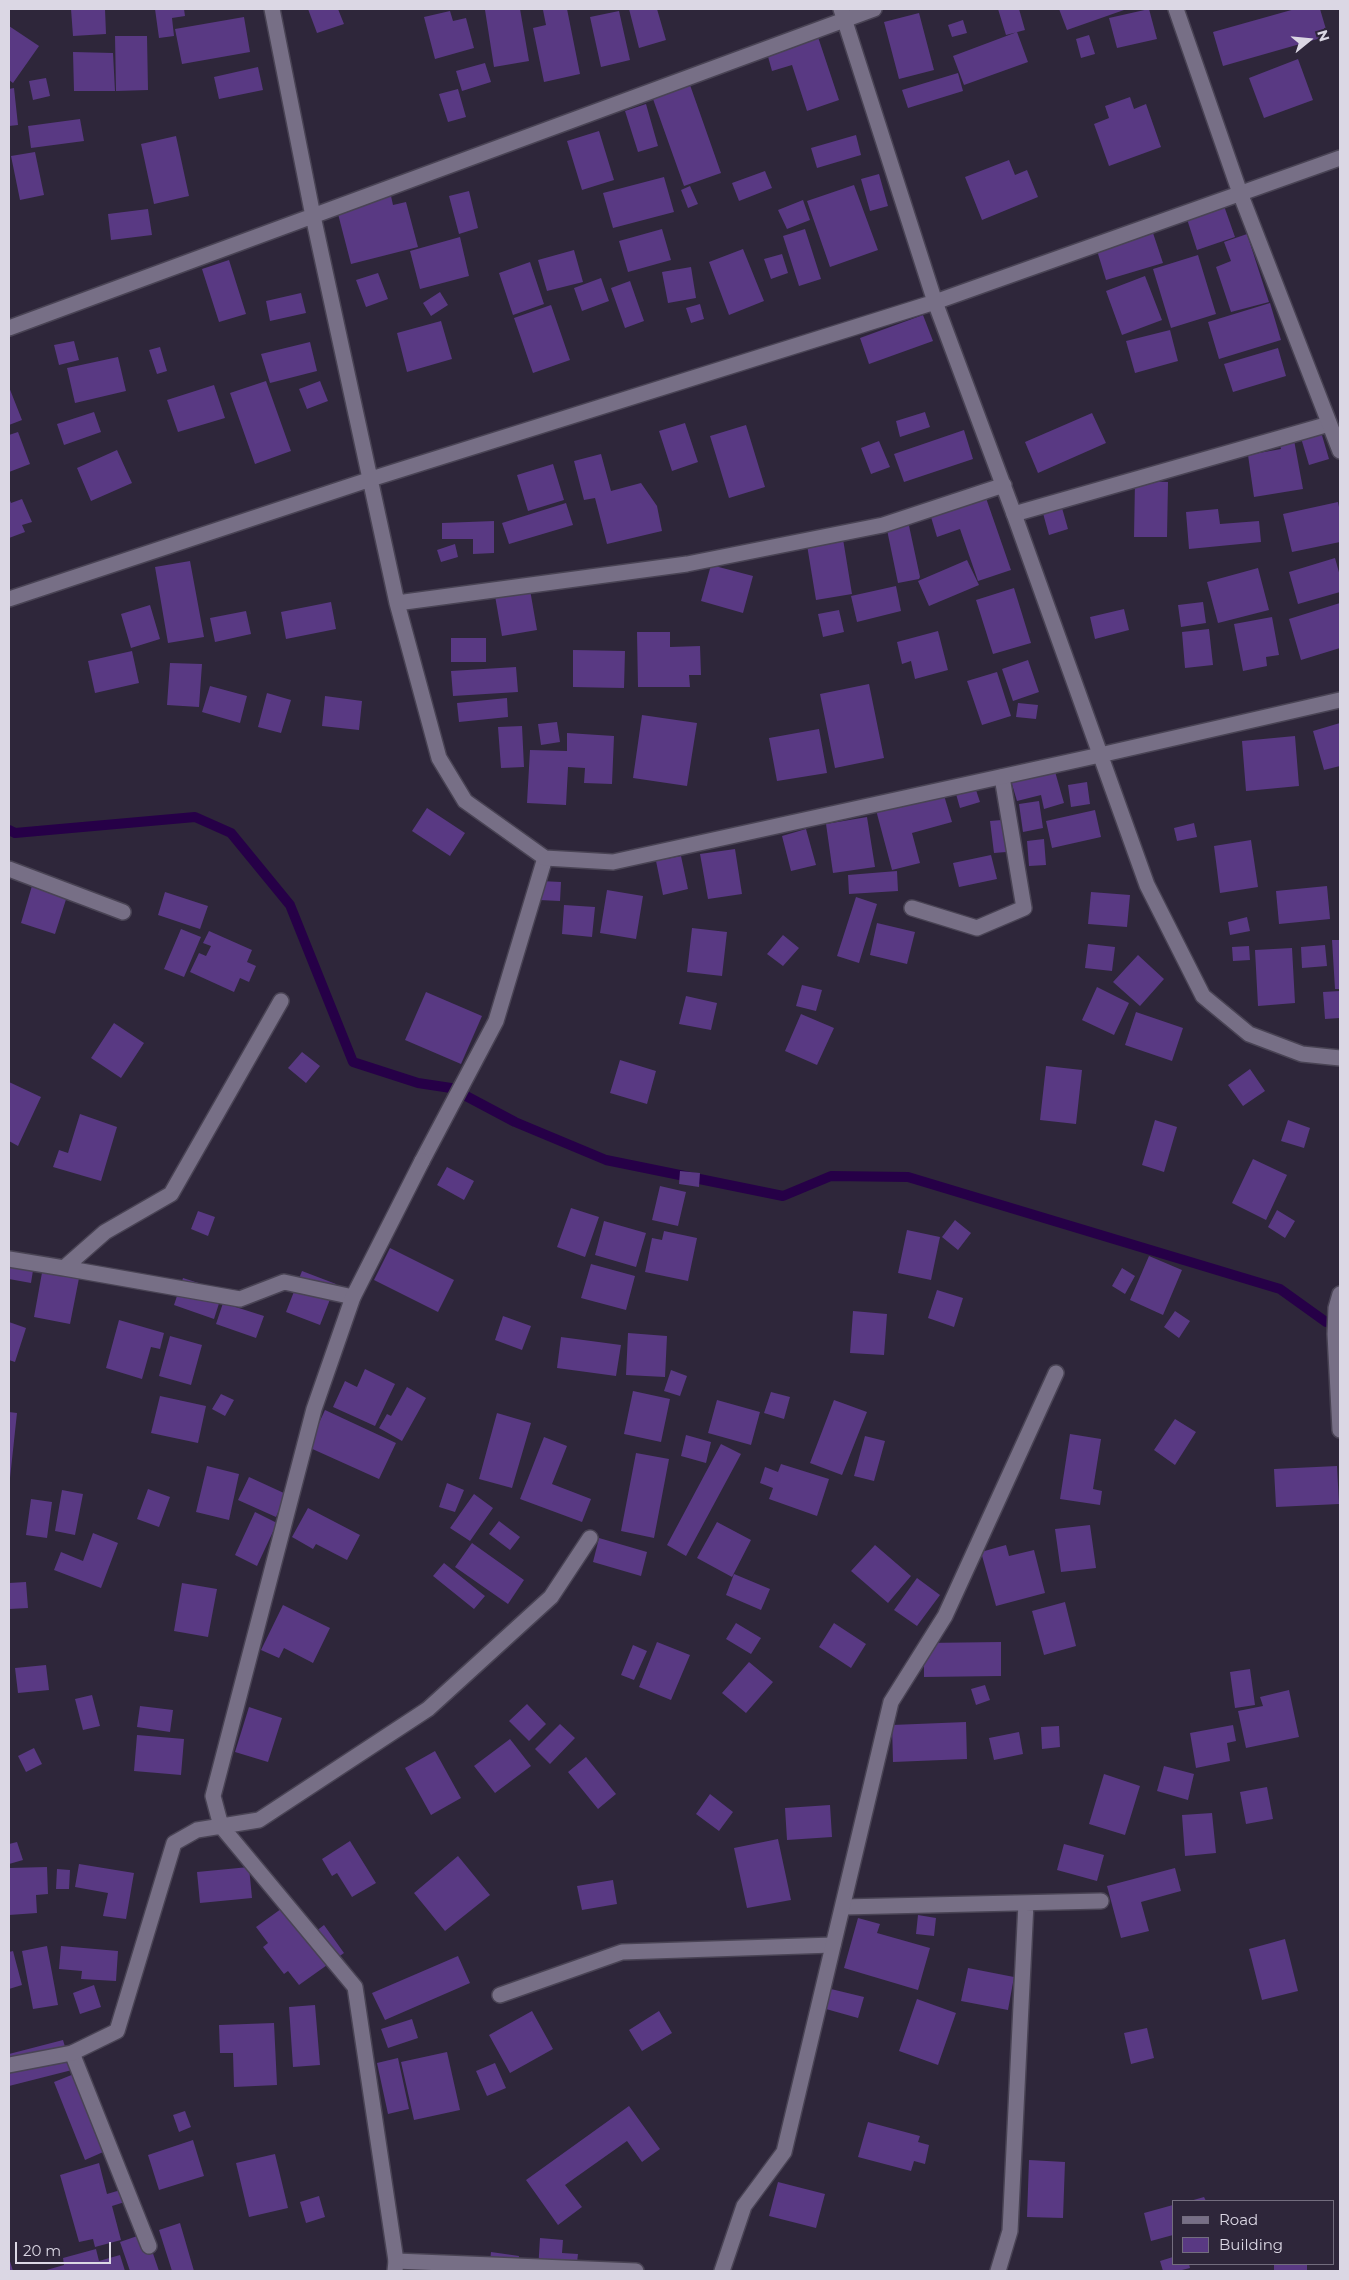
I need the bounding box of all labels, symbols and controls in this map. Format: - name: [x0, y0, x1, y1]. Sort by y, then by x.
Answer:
- north arrow: [1284, 15, 1334, 65]
- text: N: [1313, 28, 1334, 44]
- legend: [1172, 2200, 1334, 2265]
- text: Road: [1219, 2210, 1258, 2229]
- scale bar: [18, 2232, 114, 2264]
- text: Building: [1219, 2235, 1283, 2254]
- text: 20 m: [23, 2241, 61, 2260]

